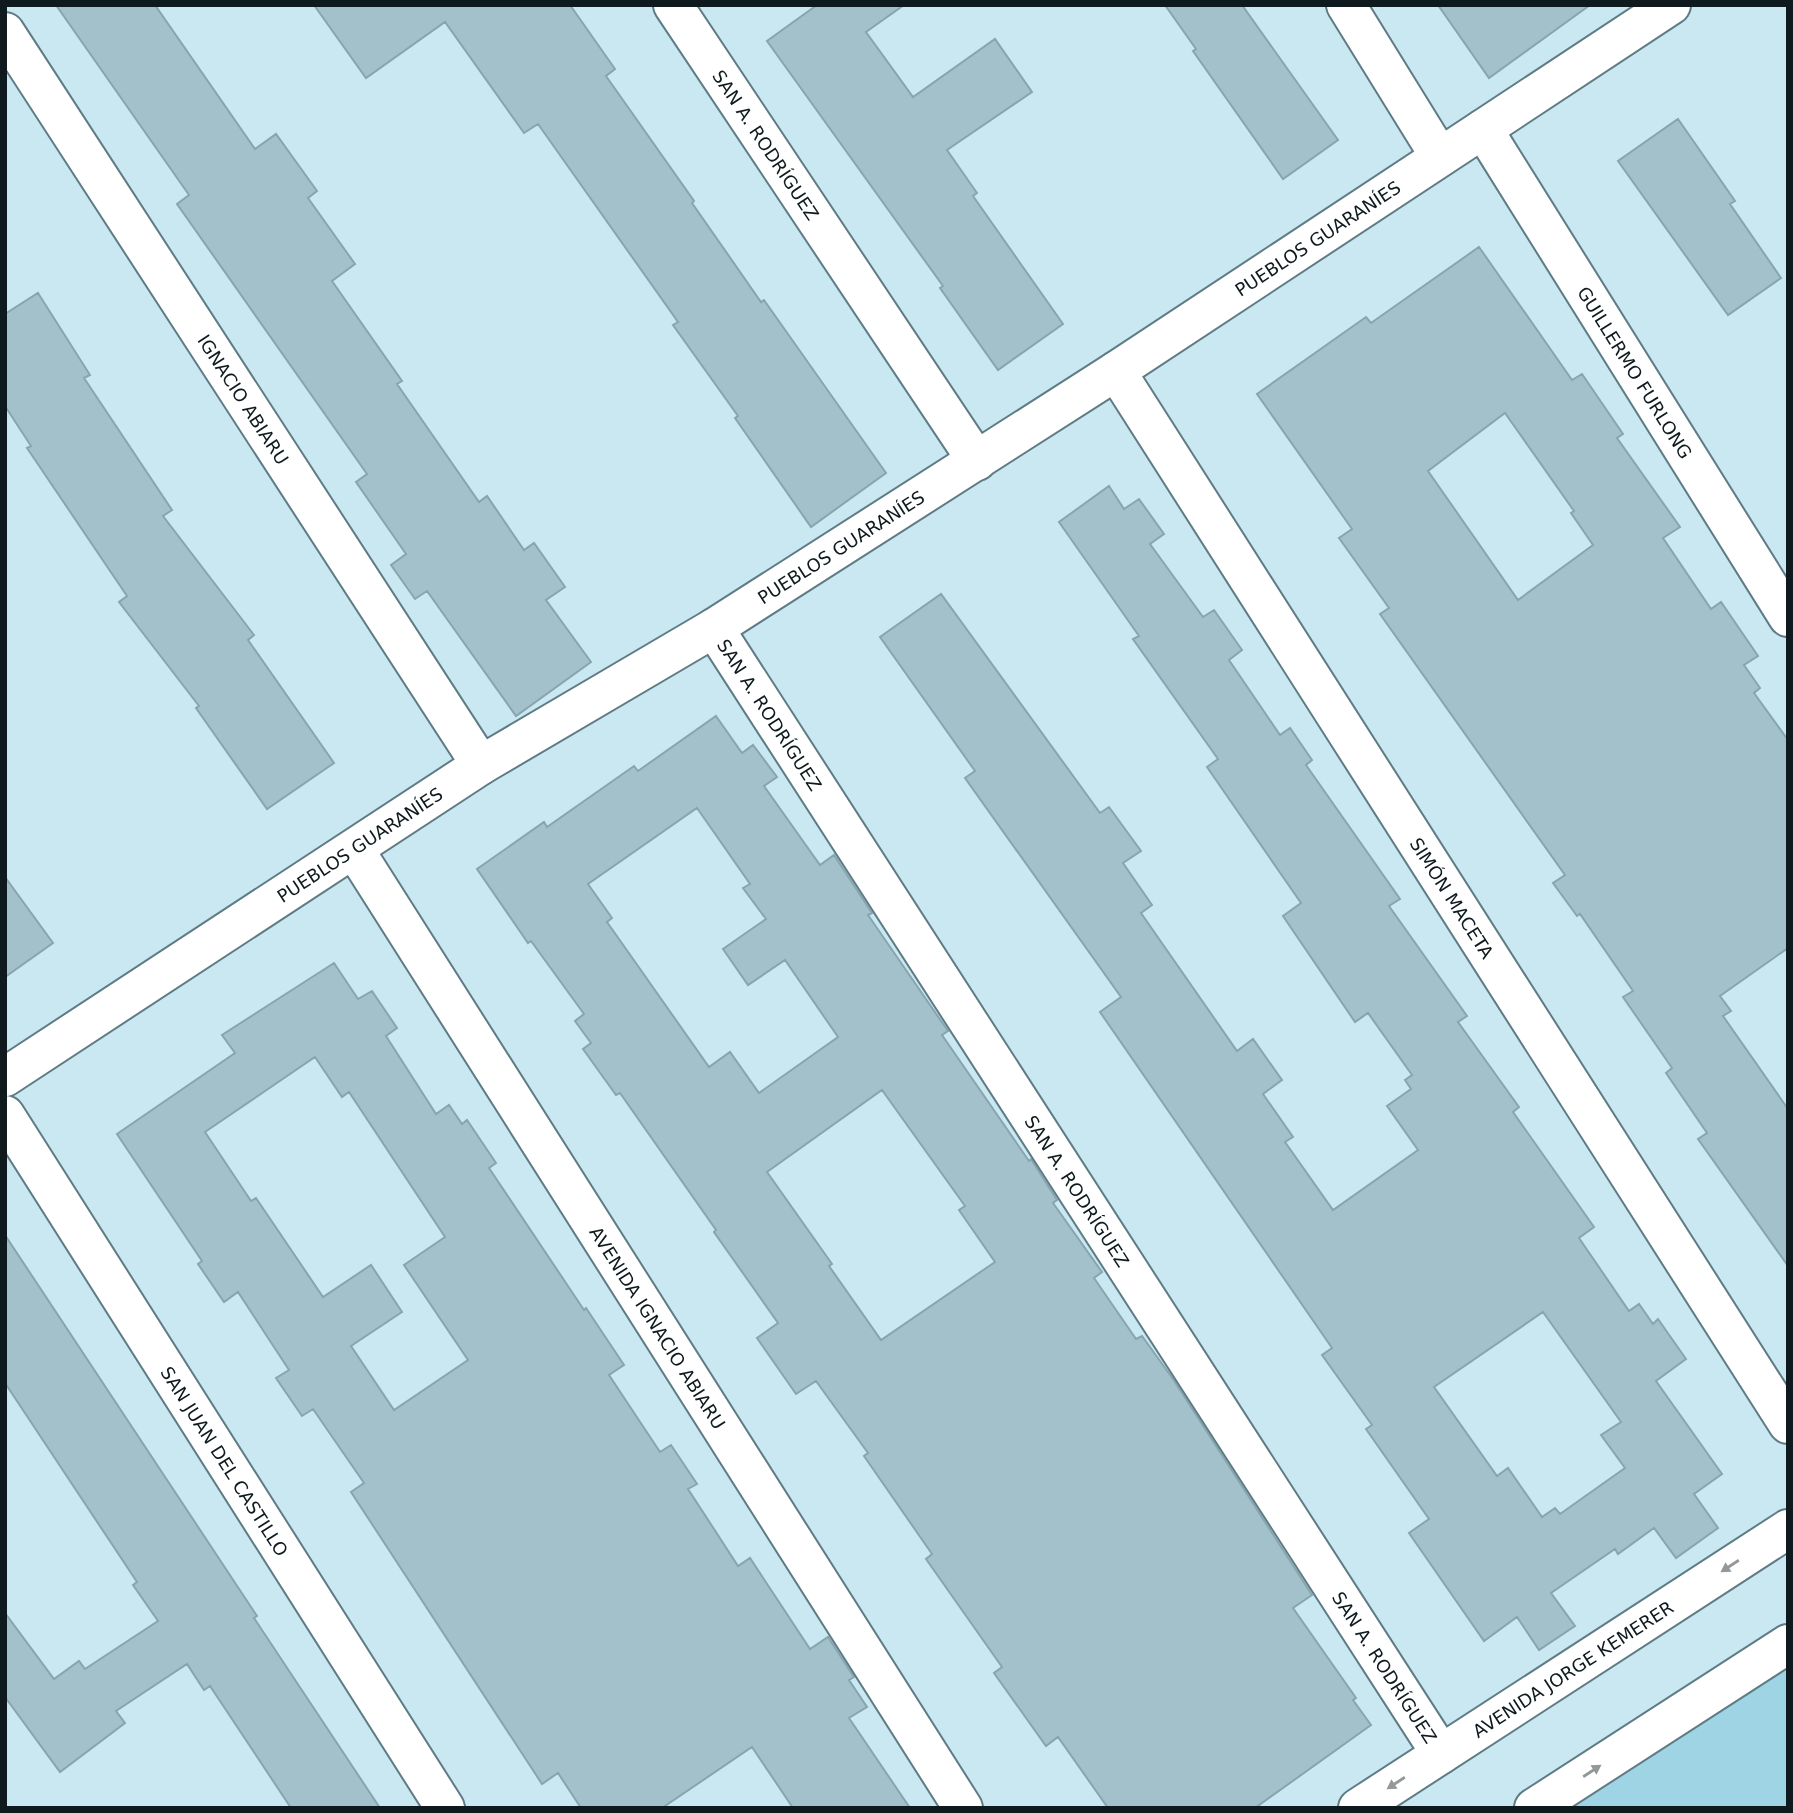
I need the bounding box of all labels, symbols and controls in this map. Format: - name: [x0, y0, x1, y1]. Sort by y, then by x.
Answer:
- street label: SAN A. RODRÍGUEZ: [709, 66, 824, 224]
- street label: PUEBLOS GUARANÍES: [1231, 176, 1404, 300]
- street label: GUILLERMO FURLONG: [1573, 282, 1697, 462]
- street label: IGNACIO ABIARU: [194, 330, 293, 468]
- street label: PUEBLOS GUARANÍES: [754, 486, 928, 608]
- street label: SAN A. RODRÍGUEZ: [713, 635, 826, 794]
- street label: PUEBLOS GUARANÍES: [273, 783, 446, 906]
- street label: SIMÓN MACETA: [1406, 834, 1499, 963]
- street label: SAN A. RODRÍGUEZ: [1021, 1111, 1134, 1271]
- street label: AVENIDA IGNACIO ABIARU: [586, 1222, 730, 1433]
- street label: SAN JUAN DEL CASTILLO: [157, 1362, 293, 1560]
- one-way arrow: [1721, 1560, 1740, 1573]
- street label: SAN A. RODRÍGUEZ: [1328, 1588, 1442, 1747]
- street label: AVENIDA JORGE KEMERER: [1469, 1596, 1677, 1741]
- one-way arrow: [1582, 1764, 1601, 1777]
- one-way arrow: [1386, 1777, 1405, 1790]

